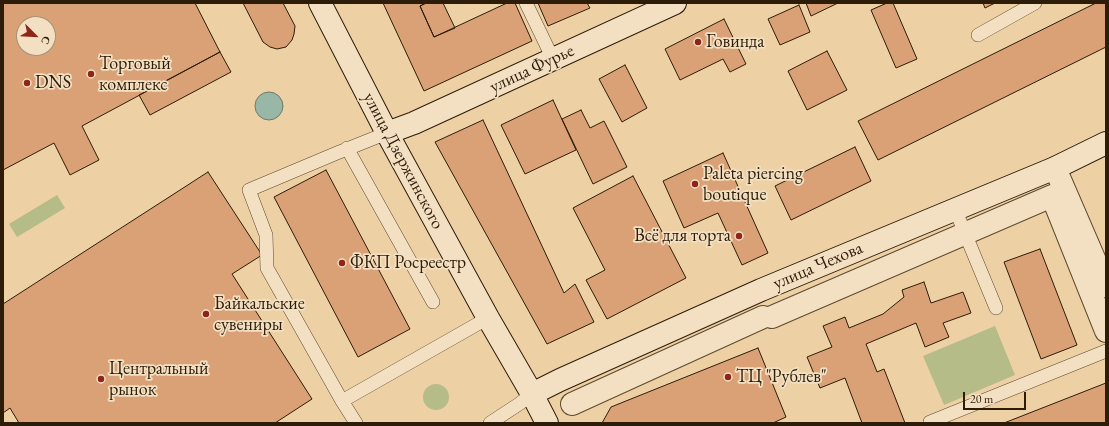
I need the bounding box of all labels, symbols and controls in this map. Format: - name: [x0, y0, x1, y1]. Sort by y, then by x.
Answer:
- north arrow: [16, 16, 56, 56]
- place label: Говинда: [706, 31, 764, 53]
- text: С: [38, 34, 54, 47]
- marker: Говинда: [693, 37, 703, 47]
- street label: улица Фурье: [486, 40, 578, 98]
- place label: Торговый комплекс: [99, 53, 171, 96]
- marker: Торговый комплекс: [86, 69, 96, 79]
- place label: DNS: [35, 72, 71, 94]
- marker: DNS: [22, 78, 32, 88]
- street label: улица Дзержинского: [358, 89, 448, 233]
- place label: Paleta piercing boutique: [703, 163, 803, 206]
- marker: Paleta piercing boutique: [690, 179, 700, 189]
- place label: Всё для торта: [634, 225, 731, 247]
- marker: Всё для торта: [734, 231, 744, 241]
- street label: улица Чехова: [770, 237, 866, 295]
- place label: ФКП Росреестр: [350, 252, 466, 274]
- marker: ФКП Росреестр: [337, 258, 347, 268]
- place label: Байкальские сувениры: [214, 293, 305, 336]
- marker: Байкальские сувениры: [201, 309, 211, 319]
- place label: Центральный рынок: [109, 358, 208, 400]
- place label: ТЦ "Рублев": [736, 366, 827, 388]
- marker: ТЦ "Рублев": [723, 372, 733, 382]
- marker: Центральный рынок: [96, 374, 106, 384]
- scale bar: [965, 384, 1028, 410]
- text: 20 m: [970, 391, 993, 407]

